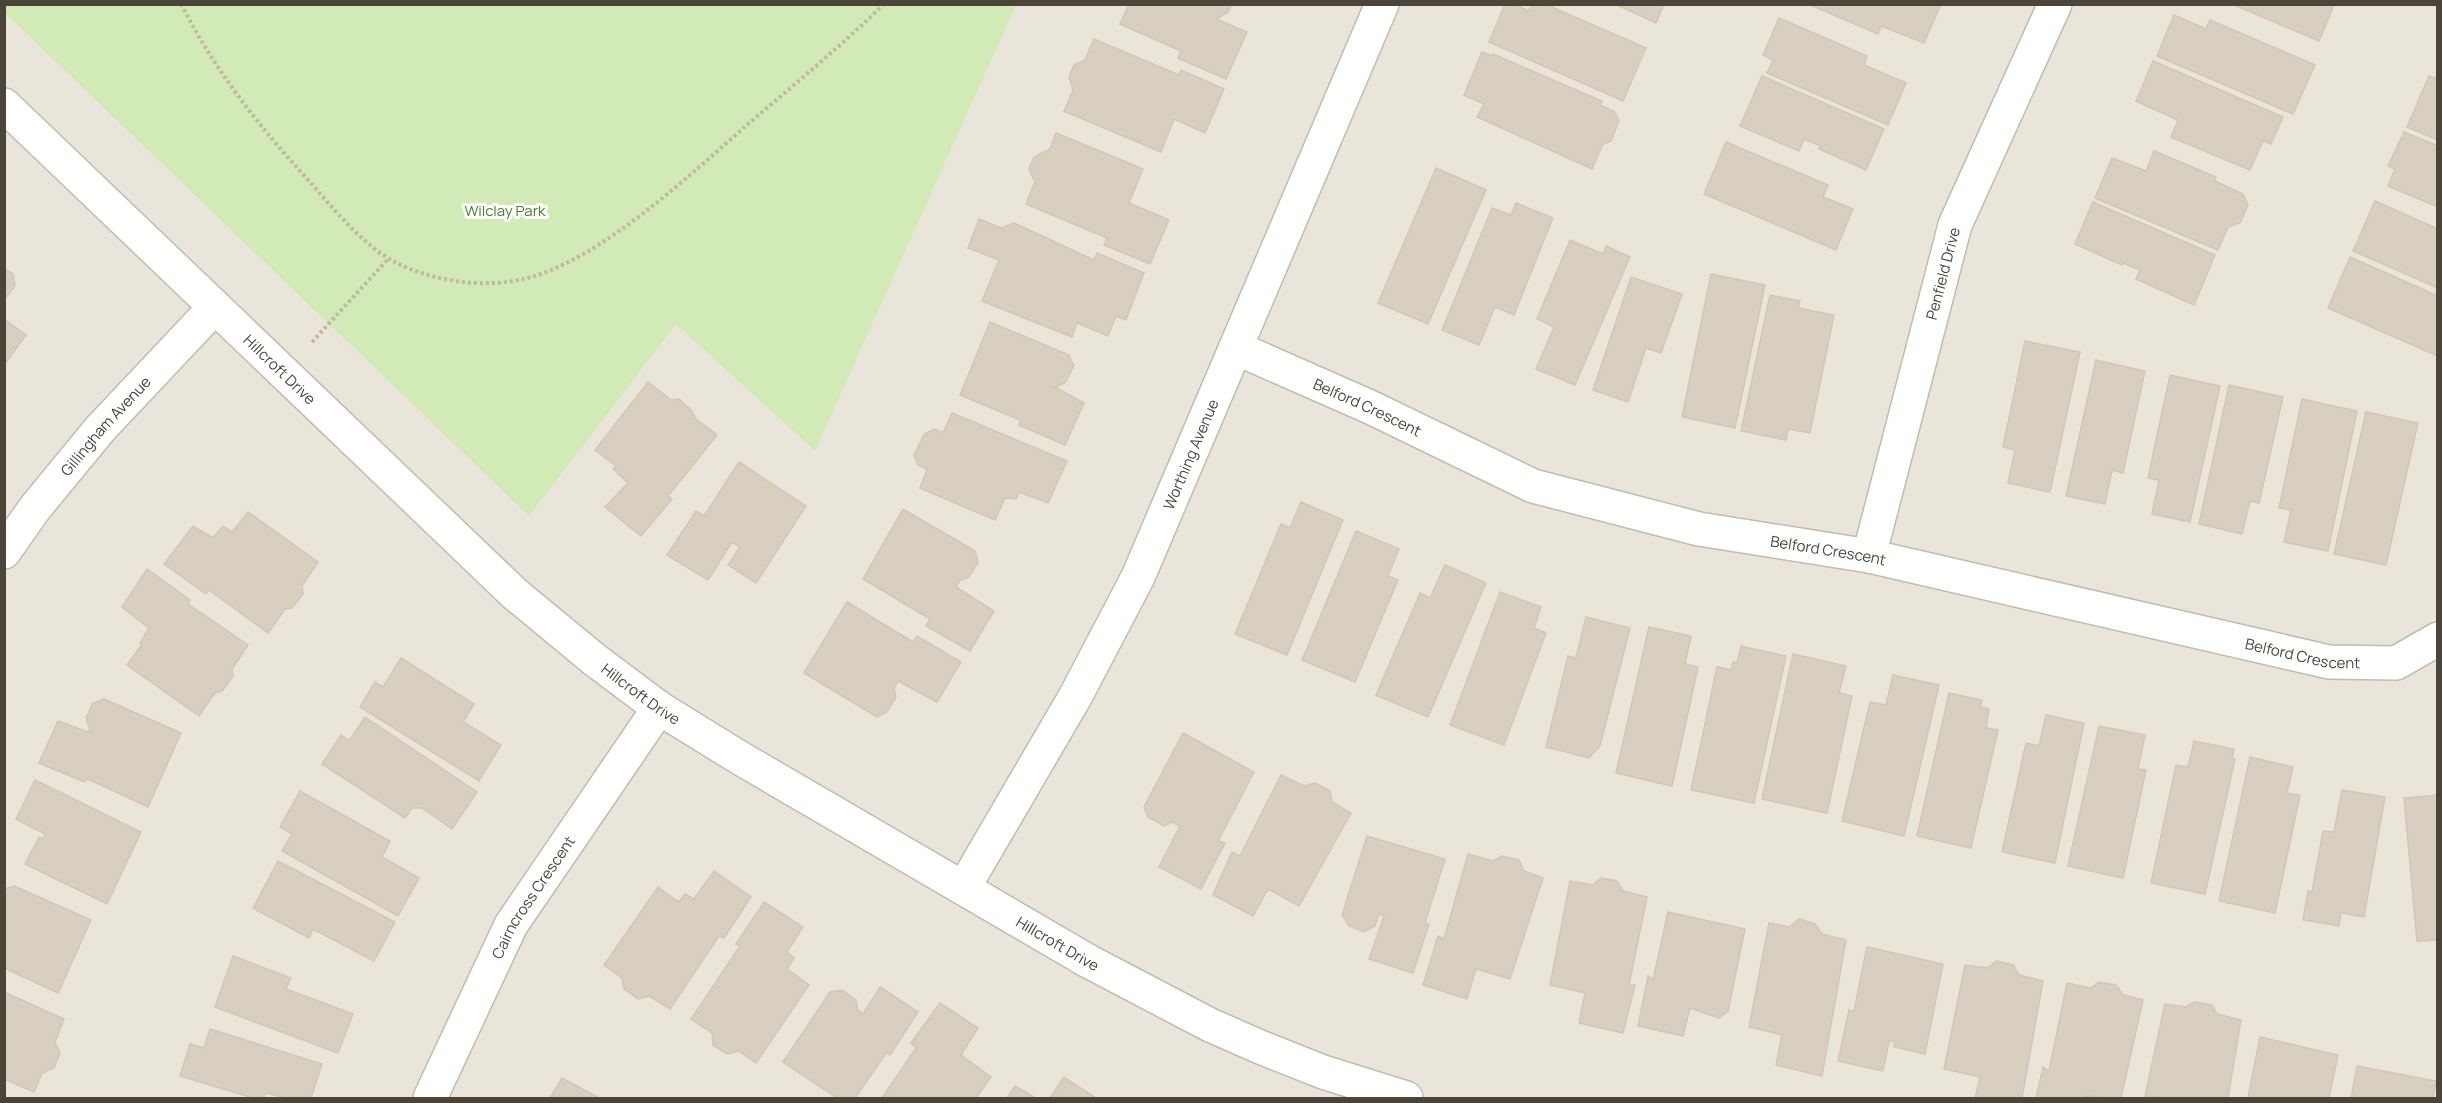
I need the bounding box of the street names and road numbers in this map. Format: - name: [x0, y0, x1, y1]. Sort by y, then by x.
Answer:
- street label: Penfield Drive: [1920, 225, 1965, 322]
- street label: Hillcroft Drive: [239, 329, 321, 409]
- street label: Gillingham Avenue: [55, 371, 155, 480]
- street label: Belford Crescent: [1310, 373, 1425, 441]
- street label: Worthing Avenue: [1157, 396, 1223, 513]
- street label: Belford Crescent: [1769, 530, 1888, 570]
- street label: Belford Crescent: [2243, 633, 2360, 673]
- street label: Hillcroft Drive: [597, 658, 685, 729]
- street label: Cairncross Crescent: [486, 831, 579, 962]
- street label: Hillcroft Drive: [1012, 911, 1103, 976]

